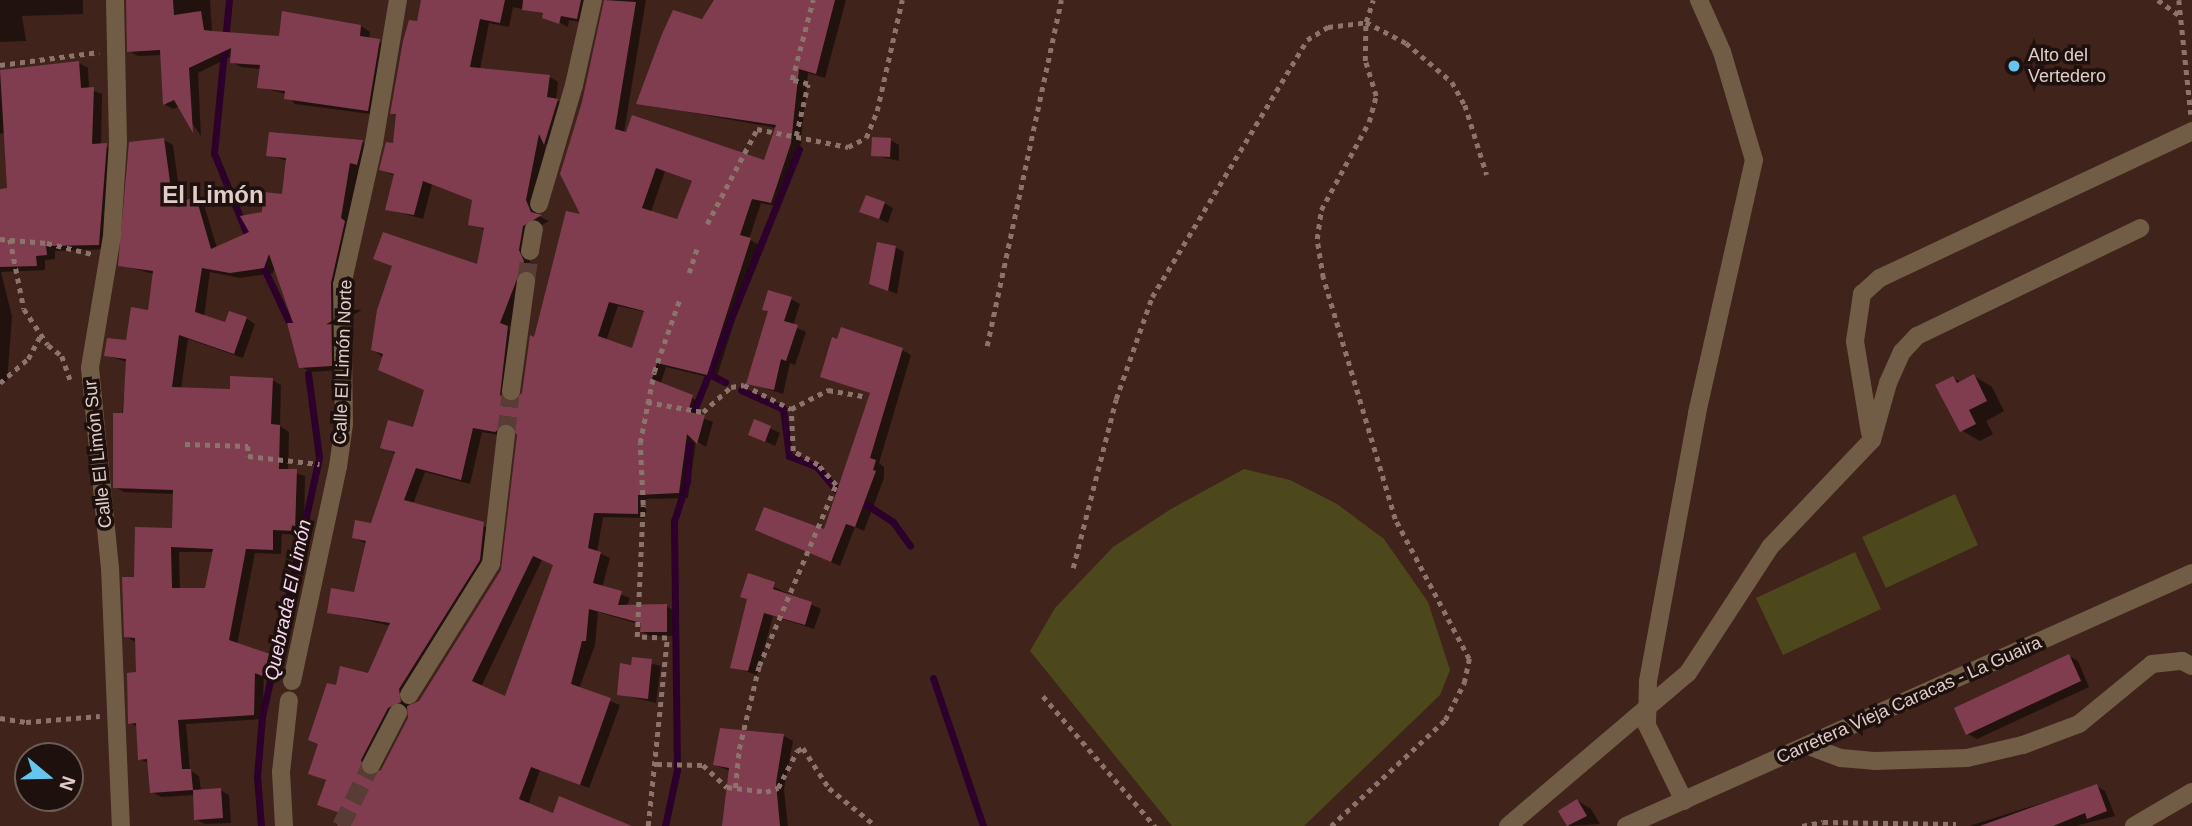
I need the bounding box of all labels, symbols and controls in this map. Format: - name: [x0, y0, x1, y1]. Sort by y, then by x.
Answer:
- place label: Alto del Vertedero: [2028, 45, 2106, 88]
- marker: Alto del Vertedero: [2006, 58, 2022, 74]
- district label: El Limón: [162, 181, 264, 209]
- street label: Calle El Limón Norte: [329, 279, 357, 445]
- street label: Calle El Limón Sur: [79, 379, 117, 529]
- water label: Quebrada El Limón: [260, 518, 316, 682]
- street label: Carretera Vieja Caracas - La Guaira: [1773, 632, 2045, 768]
- north arrow: [14, 742, 84, 812]
- text: N: [55, 773, 80, 793]

